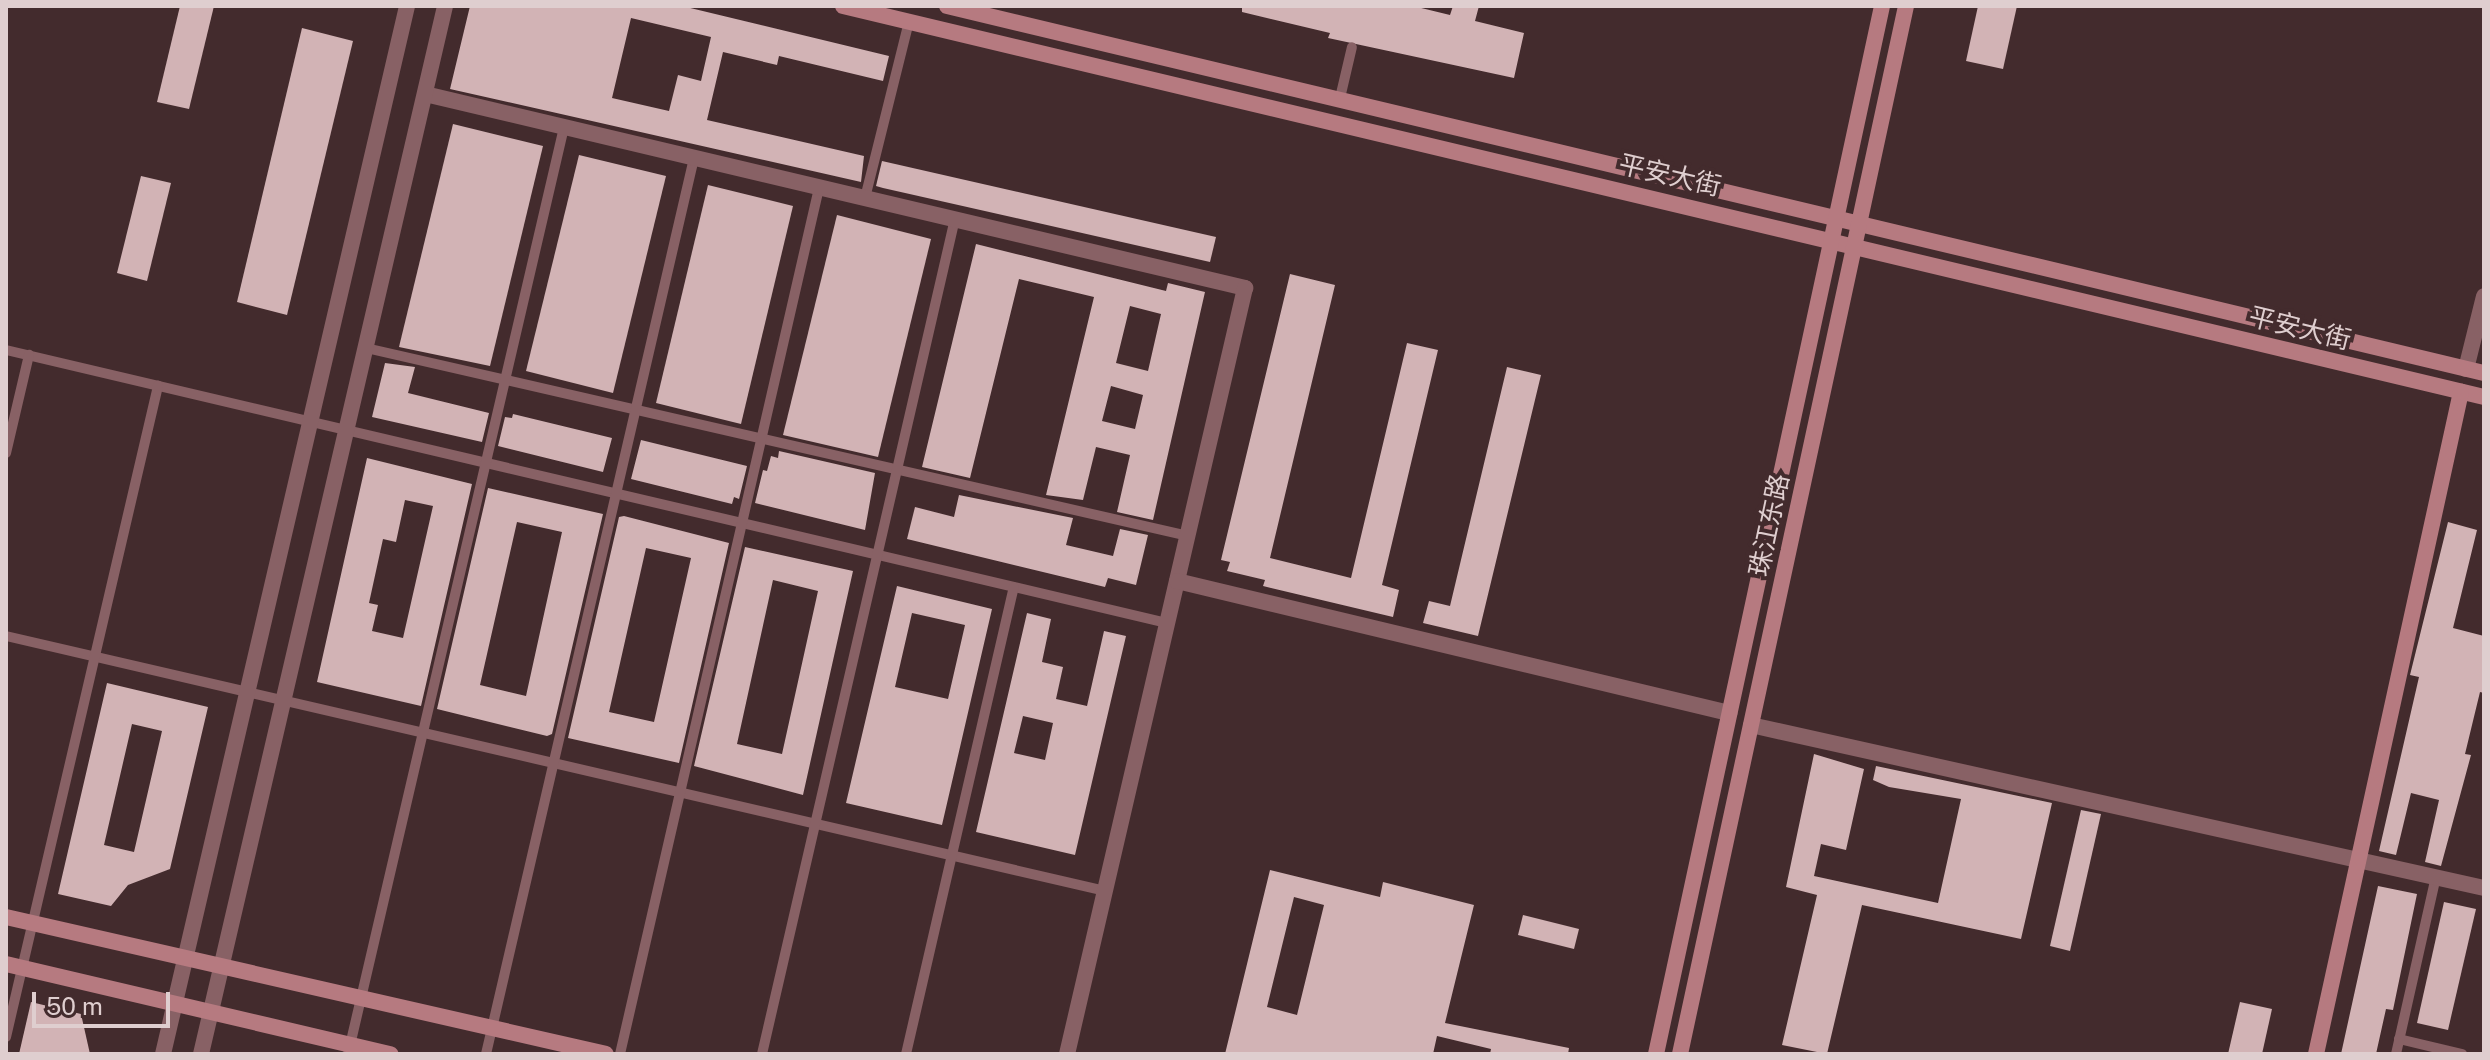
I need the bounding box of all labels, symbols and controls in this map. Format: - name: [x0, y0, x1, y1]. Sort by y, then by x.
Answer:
- street label: 平安大街: [1616, 148, 1724, 202]
- street label: 平安大街: [2246, 300, 2354, 356]
- street label: 珠江东路: [1743, 471, 1795, 579]
- scale bar: [36, 976, 174, 1026]
- text: 50 m: [46, 992, 103, 1020]

